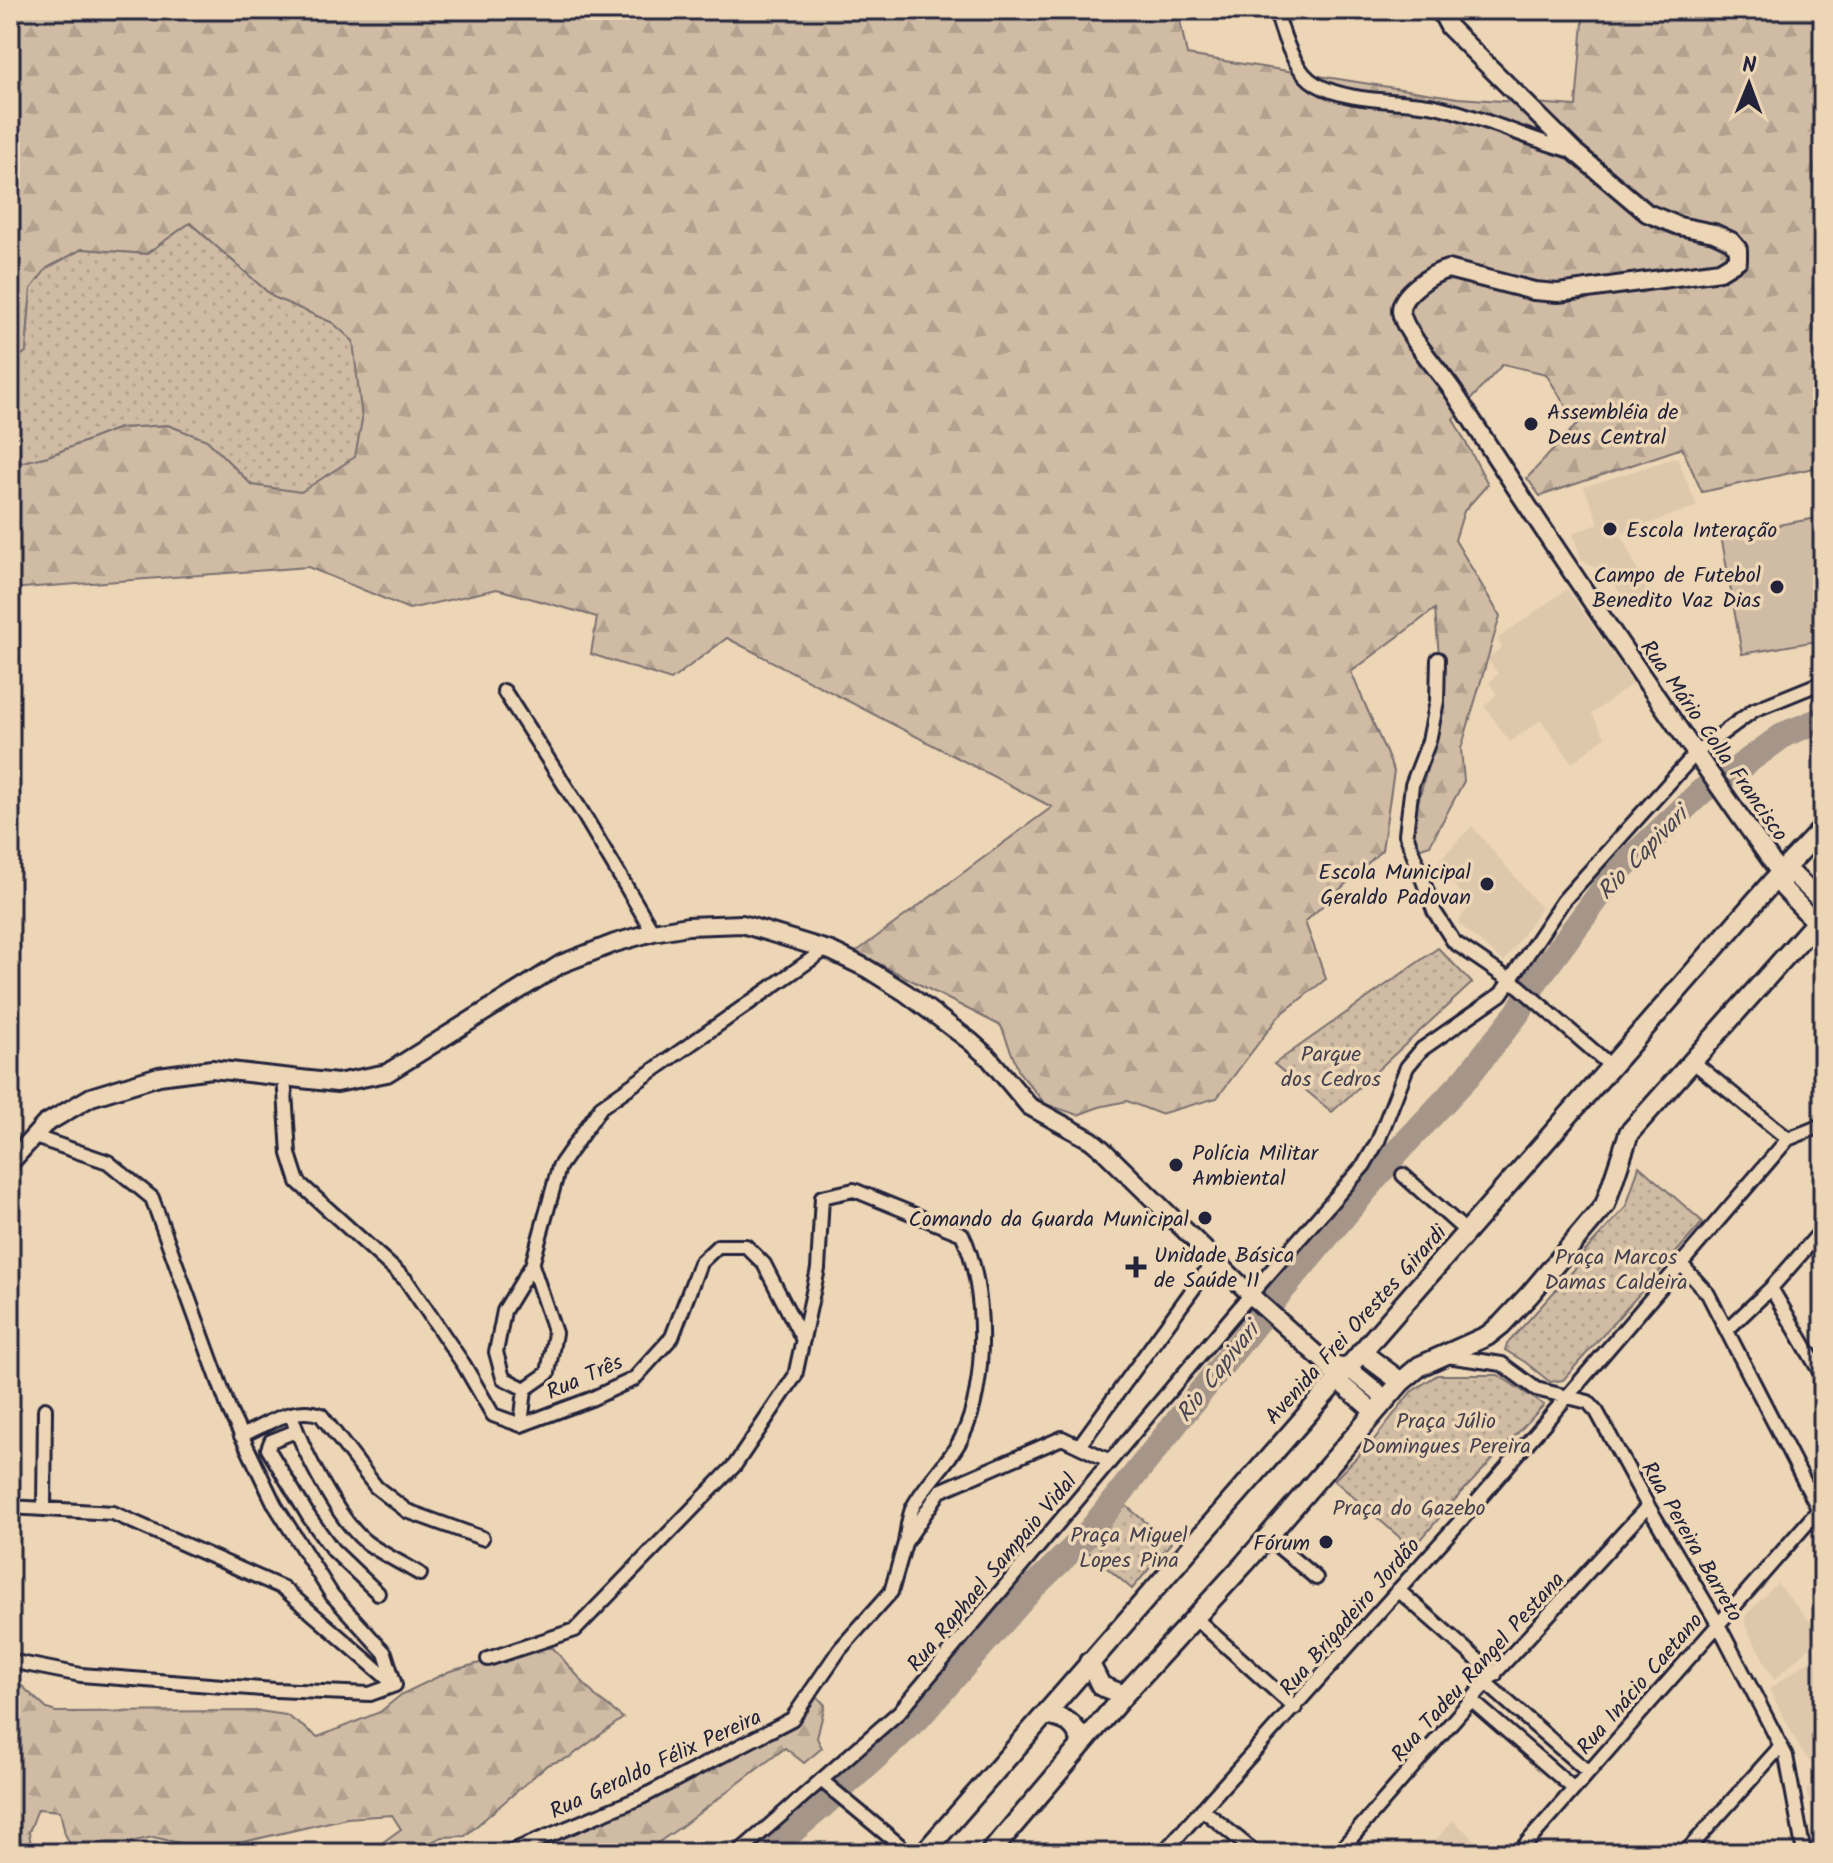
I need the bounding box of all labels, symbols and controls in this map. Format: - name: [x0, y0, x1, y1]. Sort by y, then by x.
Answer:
- north arrow: [1709, 44, 1789, 124]
- text: N: [1742, 49, 1757, 84]
- place label: Assembléia de Deus Central: [1547, 396, 1678, 456]
- marker: Assembléia de Deus Central: [1522, 415, 1540, 433]
- place label: Escola Interação: [1626, 514, 1777, 549]
- marker: Escola Interação: [1601, 520, 1619, 538]
- place label: Campo de Futebol Benedito Vaz Dias: [1592, 559, 1762, 619]
- marker: Campo de Futebol Benedito Vaz Dias: [1768, 578, 1786, 596]
- street label: Rua Mário Colla Francisco: [1630, 633, 1796, 850]
- water label: Rio Capivari: [1588, 794, 1702, 910]
- place label: Escola Municipal Geraldo Padovan: [1318, 856, 1472, 916]
- marker: Escola Municipal Geraldo Padovan: [1478, 875, 1496, 893]
- park label: Parque dos Cedros: [1281, 1038, 1382, 1098]
- place label: Polícia Militar Ambiental: [1192, 1137, 1320, 1197]
- marker: Polícia Militar Ambiental: [1167, 1156, 1185, 1174]
- place label: Comando da Guarda Municipal: [909, 1203, 1190, 1238]
- marker: Comando da Guarda Municipal: [1196, 1209, 1214, 1227]
- street label: Avenida Frei Orestes Girardi: [1257, 1217, 1457, 1434]
- place label: Unidade Básica de Saúde 11: [1154, 1239, 1294, 1299]
- park label: Praça Marcos Damas Caldeira: [1544, 1241, 1688, 1301]
- marker: Unidade Básica de Saúde 11: [1125, 1256, 1147, 1278]
- water label: Rio Capivari: [1166, 1310, 1273, 1431]
- street label: Rua Três: [541, 1346, 630, 1411]
- park label: Praça Júlio Domingues Pereira: [1361, 1405, 1531, 1465]
- street label: Rua Pereira Barreto: [1631, 1455, 1751, 1629]
- street label: Rua Raphael Sampaio Vidal: [899, 1466, 1087, 1681]
- park label: Praça do Gazebo: [1332, 1492, 1486, 1527]
- park label: Praça Miguel Lopes Pina: [1070, 1519, 1188, 1579]
- place label: Fórum: [1253, 1527, 1310, 1562]
- street label: Rua Brigadeiro Jordão: [1272, 1530, 1430, 1705]
- marker: Fórum: [1317, 1533, 1335, 1551]
- street label: Rua Tadeu Rangel Pestana: [1383, 1564, 1574, 1771]
- street label: Rua Inácio Caetano: [1569, 1606, 1713, 1764]
- street label: Rua Geraldo Félix Pereira: [544, 1701, 768, 1830]

